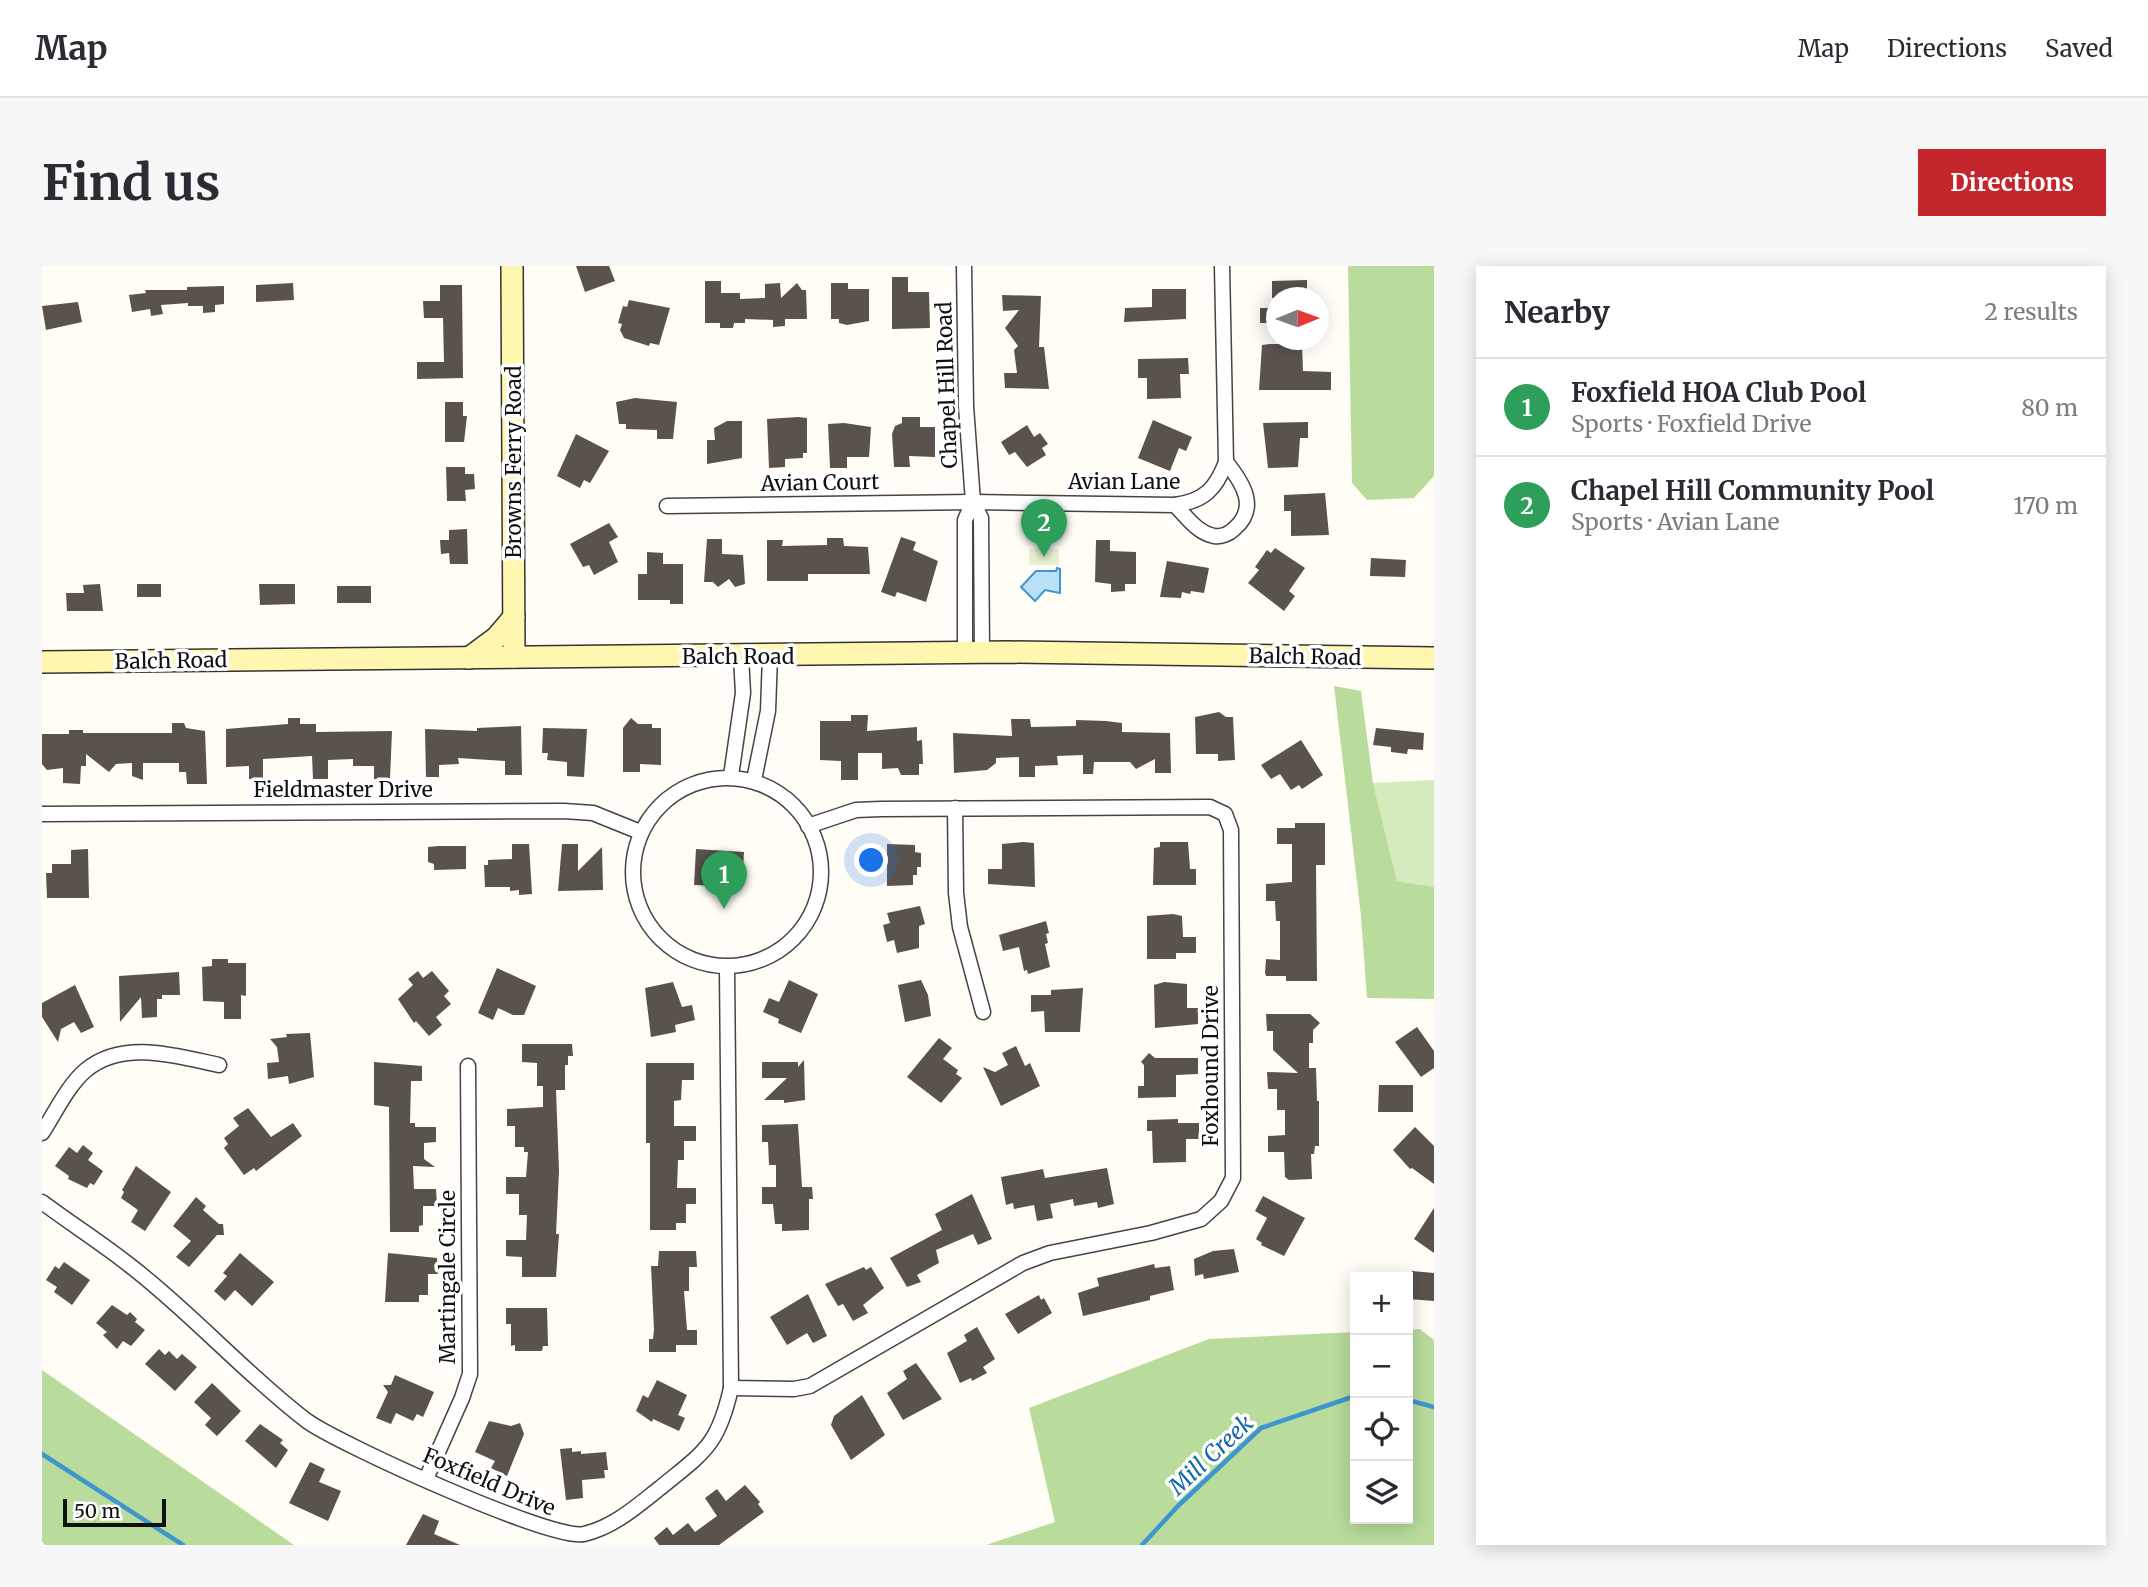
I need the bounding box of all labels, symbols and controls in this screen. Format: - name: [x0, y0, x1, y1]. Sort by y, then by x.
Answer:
- text: Map: [35, 28, 108, 69]
- text: Map: [1798, 33, 1849, 64]
- text: Directions: [1887, 33, 2007, 64]
- text: Saved: [2045, 33, 2113, 64]
- button: Directions: [1918, 149, 2106, 216]
- text: Find us: [42, 152, 220, 213]
- north arrow: [1266, 287, 1329, 350]
- text: Nearby: [1504, 293, 1610, 331]
- text: 2 results: [1984, 297, 2078, 326]
- street label: Chapel Hill Road: [930, 301, 963, 469]
- street label: Browns Ferry Road: [500, 365, 527, 558]
- text: Foxfield HOA Club Pool: [1571, 376, 1866, 409]
- text: 1: [1522, 393, 1532, 422]
- text: 80 m: [2021, 393, 2078, 422]
- text: Sports · Foxfield Drive: [1571, 409, 1811, 438]
- street label: Avian Court: [759, 468, 880, 497]
- street label: Avian Lane: [1067, 468, 1180, 495]
- text: Chapel Hill Community Pool: [1571, 474, 1934, 507]
- text: 2: [1520, 491, 1534, 520]
- text: 170 m: [2013, 491, 2078, 520]
- pin: 2: [1021, 499, 1067, 557]
- text: Sports · Avian Lane: [1571, 507, 1780, 536]
- street label: Balch Road: [1248, 642, 1362, 671]
- street label: Balch Road: [682, 643, 795, 670]
- street label: Balch Road: [114, 646, 228, 675]
- street label: Fieldmaster Drive: [253, 776, 433, 803]
- your location: [854, 843, 888, 877]
- pin: 1: [701, 851, 747, 909]
- street label: Foxhound Drive: [1197, 985, 1224, 1147]
- street label: Martingale Circle: [434, 1190, 461, 1364]
- map controls: [1350, 1272, 1413, 1524]
- button: +: [1350, 1272, 1413, 1335]
- button: −: [1350, 1335, 1413, 1398]
- button: locate: [1350, 1398, 1413, 1461]
- water label: Mill Creek: [1162, 1408, 1259, 1502]
- street label: Foxfield Drive: [419, 1442, 560, 1522]
- button: layers: [1350, 1461, 1413, 1524]
- scale bar: [63, 1496, 166, 1528]
- text: 50 m: [74, 1499, 120, 1523]

